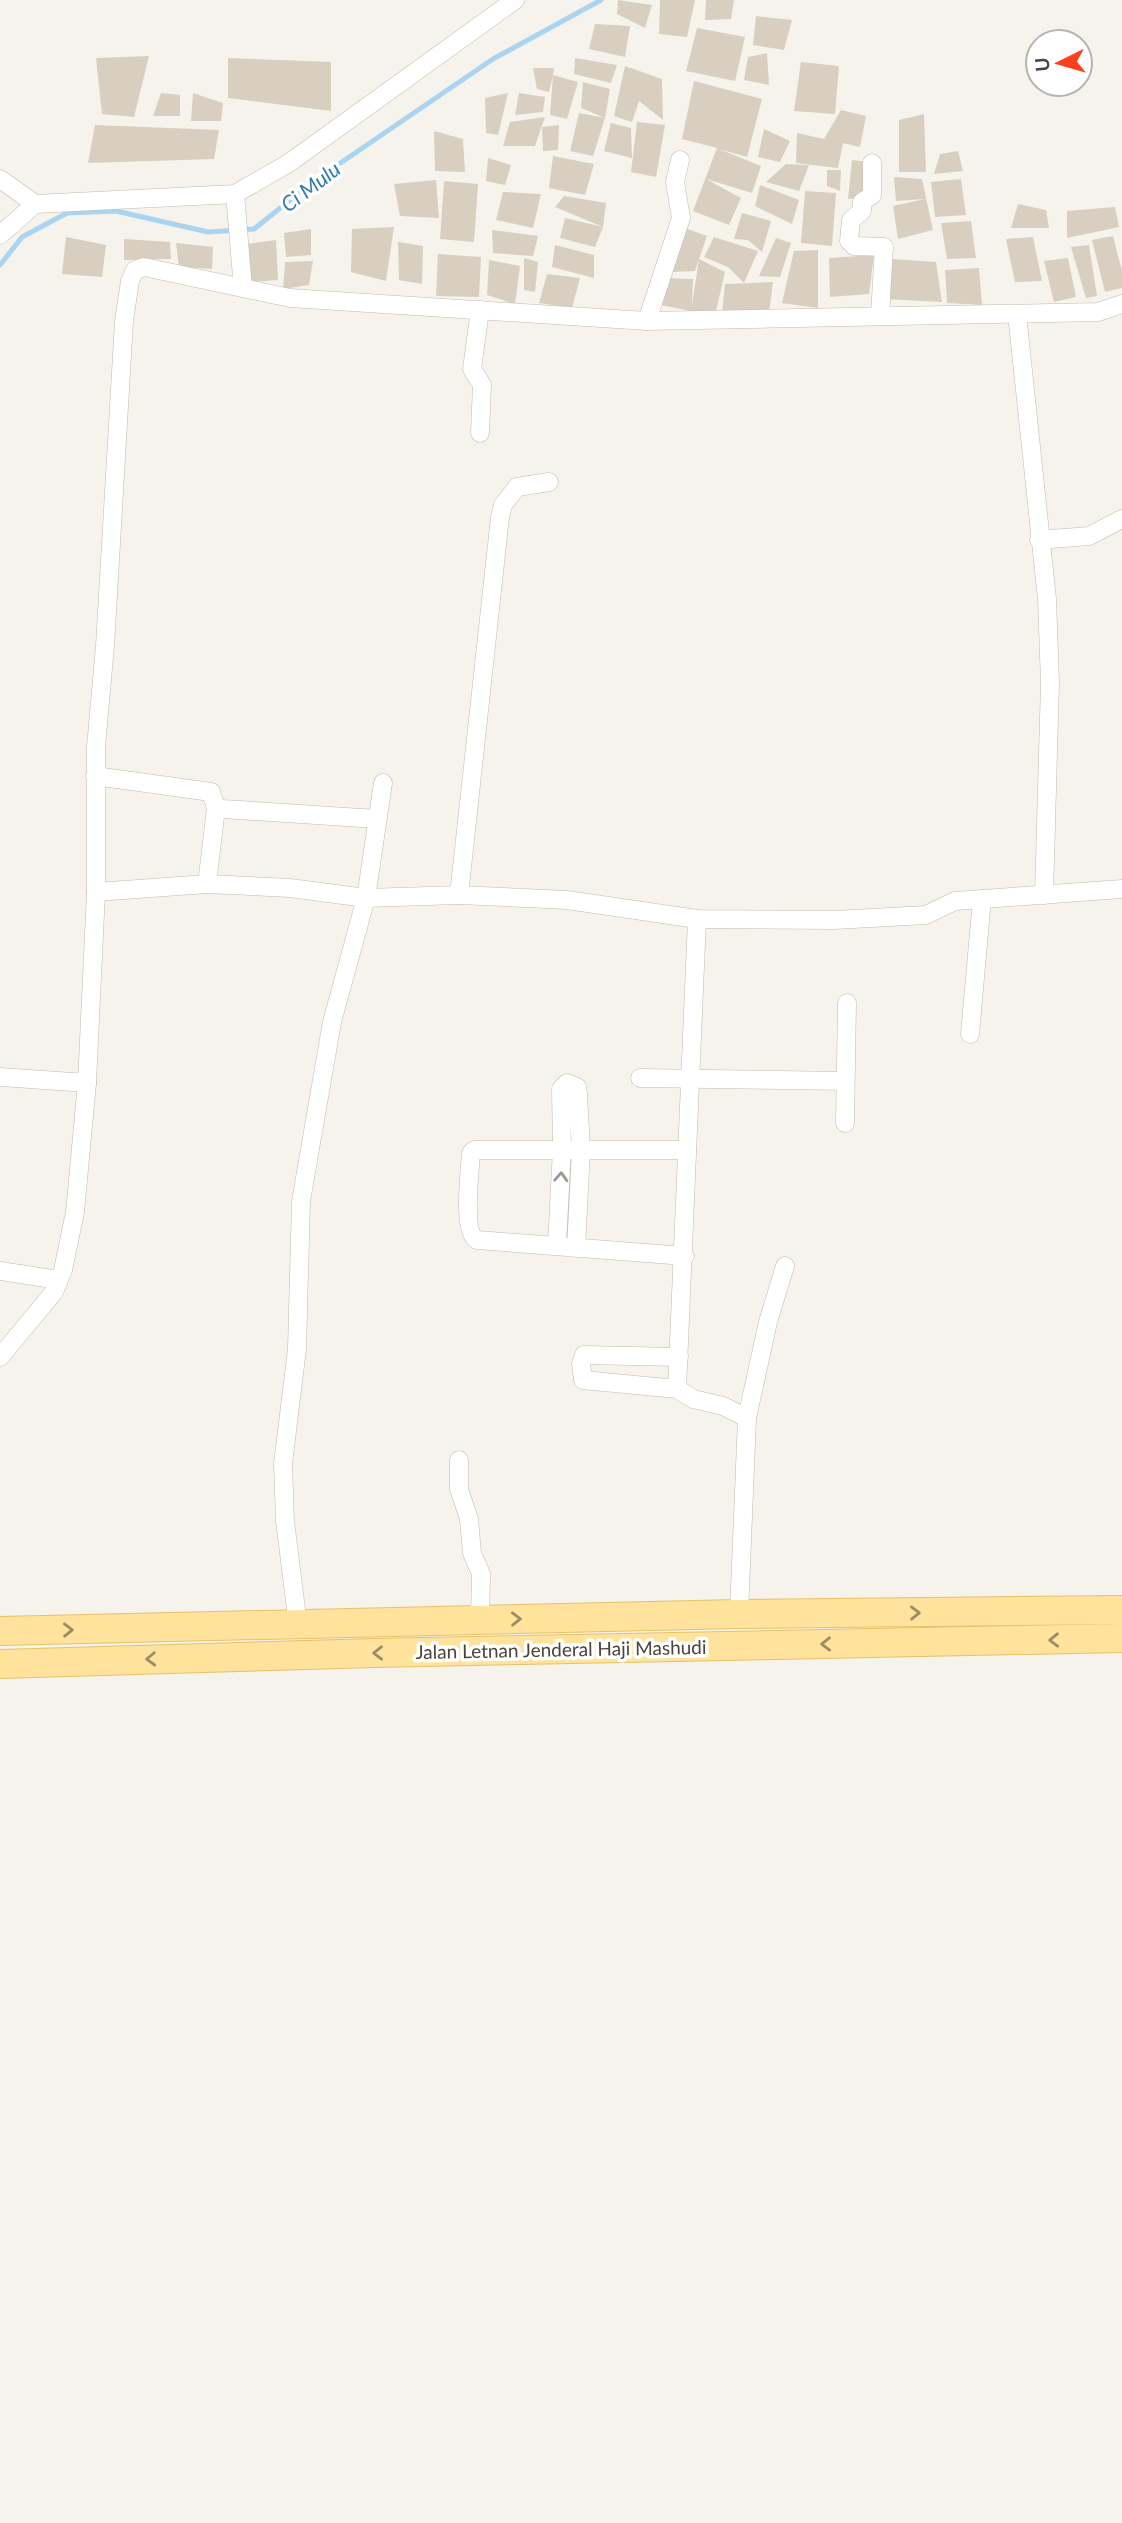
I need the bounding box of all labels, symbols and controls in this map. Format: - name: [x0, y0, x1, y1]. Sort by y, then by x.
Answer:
- north arrow: [1024, 28, 1094, 98]
- text: U: [1029, 56, 1054, 73]
- water label: Ci Mulu: [275, 156, 345, 216]
- one-way arrow: [553, 1171, 568, 1182]
- one-way arrow: [910, 1605, 921, 1620]
- one-way arrow: [511, 1612, 522, 1627]
- one-way arrow: [63, 1622, 74, 1637]
- one-way arrow: [1048, 1632, 1059, 1647]
- street label: Jalan Letnan Jenderal Haji Mashudi: [415, 1635, 707, 1663]
- one-way arrow: [821, 1636, 831, 1652]
- one-way arrow: [373, 1645, 384, 1660]
- one-way arrow: [145, 1652, 156, 1667]

